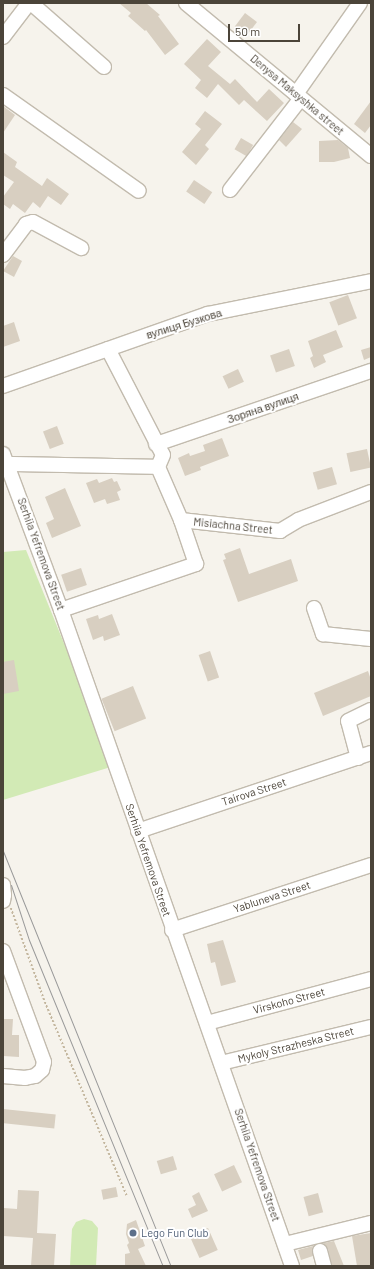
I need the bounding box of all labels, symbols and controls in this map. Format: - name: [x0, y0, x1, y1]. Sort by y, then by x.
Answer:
- scale bar: [230, 16, 302, 42]
- text: 50 m: [235, 24, 260, 38]
- street label: Denysa Maksyshka street: [247, 52, 347, 138]
- street label: вулиця Бузкова: [145, 306, 223, 342]
- street label: Зоряна вулиця: [225, 390, 301, 426]
- street label: Serhiia Yefremova Street: [15, 496, 67, 612]
- street label: Misiachna Street: [193, 515, 273, 537]
- street label: Tairova Street: [220, 775, 288, 809]
- street label: Serhiia Yefremova Street: [122, 802, 174, 918]
- street label: Yabluneva Street: [232, 878, 312, 916]
- street label: Virskoho Street: [252, 985, 326, 1017]
- street label: Mykoly Strazheska Street: [237, 1024, 355, 1066]
- street label: Serhiia Yefremova Street: [231, 1107, 283, 1223]
- place label: Lego Fun Club: [141, 1226, 208, 1240]
- marker: Lego Fun Club: [128, 1228, 138, 1238]

